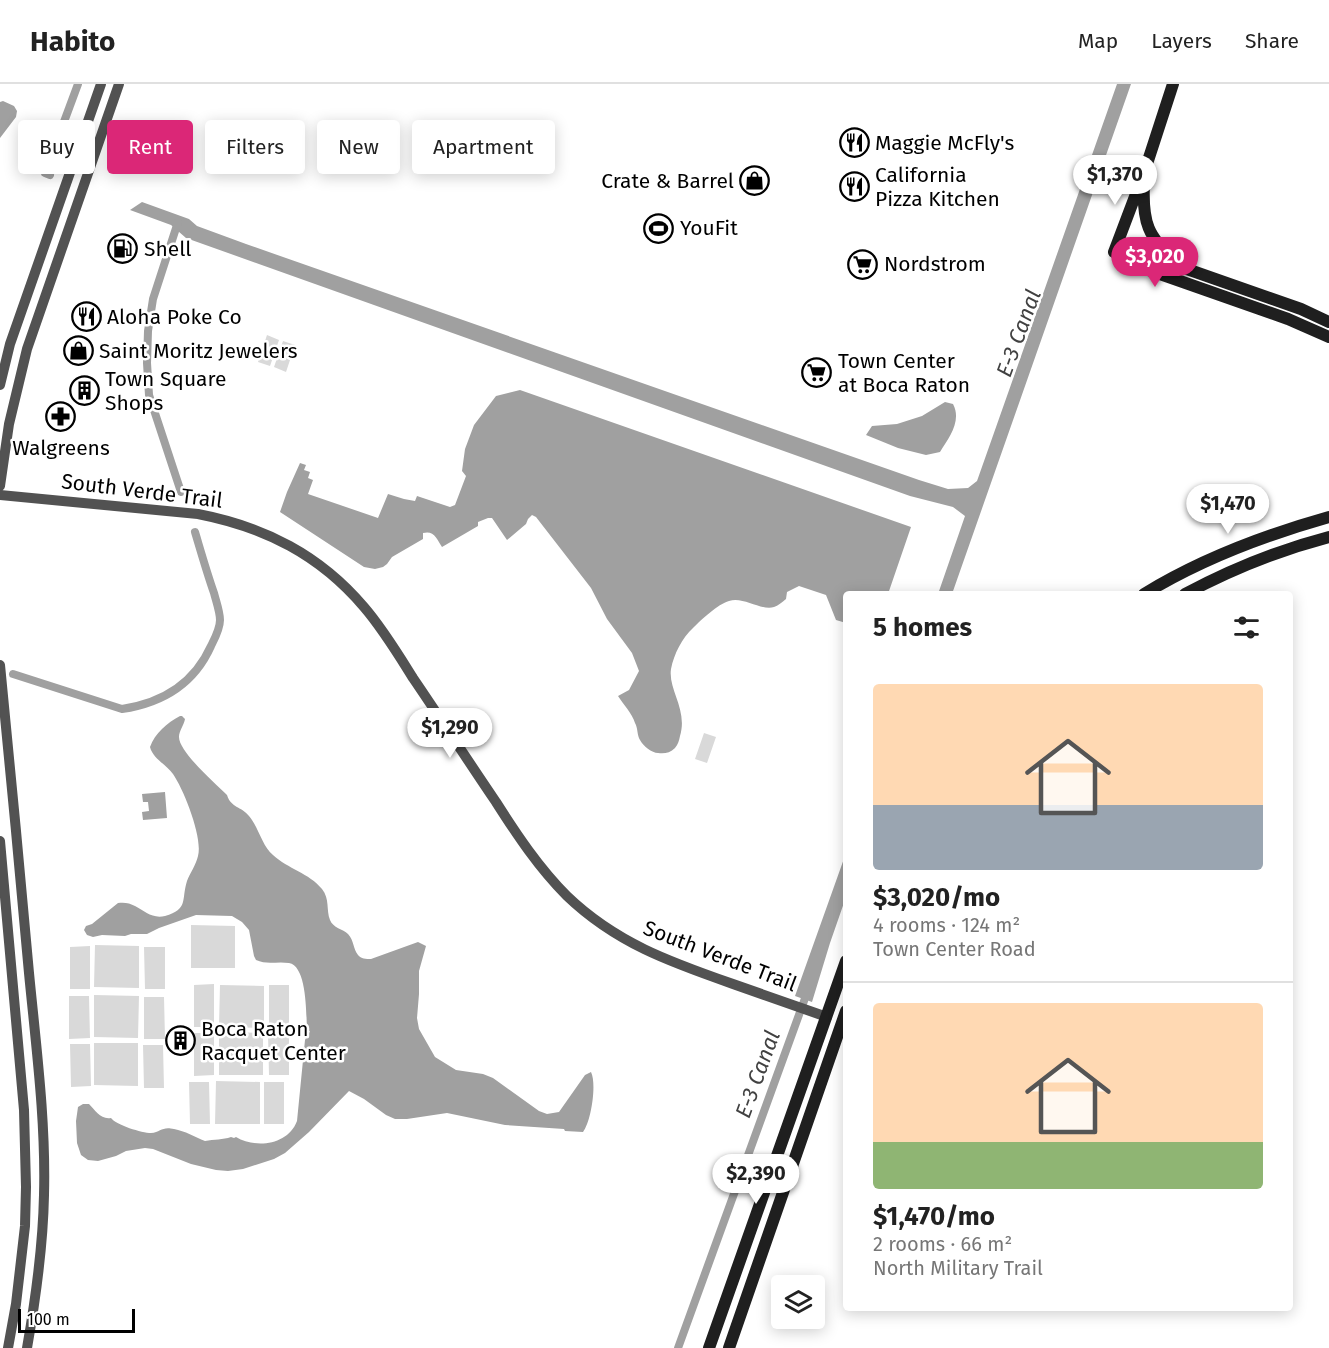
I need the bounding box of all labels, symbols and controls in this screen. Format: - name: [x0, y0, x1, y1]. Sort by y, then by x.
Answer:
- text: Habito: [30, 25, 115, 58]
- text: Map: [1078, 28, 1118, 54]
- text: Layers: [1151, 28, 1212, 54]
- text: Share: [1245, 28, 1299, 54]
- chip: Buy: [18, 120, 95, 174]
- chip: Rent: [107, 120, 193, 174]
- chip: Filters: [205, 120, 305, 174]
- chip: New: [317, 120, 400, 174]
- chip: Apartment: [412, 120, 555, 174]
- restaurant icon: Maggie McFly's: [838, 127, 870, 159]
- place label: Maggie McFly's: [875, 130, 1014, 156]
- pin: $1,370: [1066, 155, 1164, 206]
- place label: California Pizza Kitchen: [875, 162, 1000, 212]
- text: $1,370: [1087, 162, 1143, 186]
- shop icon: Crate & Barrel: [739, 165, 771, 197]
- place label: Crate & Barrel: [601, 168, 734, 194]
- restaurant icon: California Pizza Kitchen: [838, 171, 870, 203]
- sports icon: YouFit: [643, 212, 675, 244]
- place label: YouFit: [680, 215, 738, 241]
- fuel station icon: Shell: [107, 233, 139, 265]
- place label: Shell: [144, 236, 192, 262]
- pin: $3,020: [1106, 237, 1204, 288]
- text: $3,020: [1125, 244, 1185, 268]
- supermarket icon: Nordstrom: [847, 248, 879, 280]
- place label: Nordstrom: [884, 251, 986, 277]
- water label: E-3 Canal: [990, 286, 1047, 381]
- restaurant icon: Aloha Poke Co: [70, 301, 102, 333]
- place label: Aloha Poke Co: [107, 304, 242, 330]
- shop icon: Saint Moritz Jewelers: [62, 335, 94, 367]
- place label: Saint Moritz Jewelers: [99, 338, 298, 364]
- place label: Town Center at Boca Raton: [838, 348, 970, 398]
- supermarket icon: Town Center at Boca Raton: [801, 357, 833, 389]
- place label: Town Square Shops: [105, 366, 226, 416]
- building icon: Town Square Shops: [68, 375, 100, 407]
- pharmacy icon: Walgreens: [45, 401, 77, 433]
- place label: Walgreens: [12, 435, 110, 461]
- street label: South Verde Trail: [60, 468, 224, 514]
- pin: $1,470: [1179, 484, 1277, 535]
- text: $1,470: [1200, 491, 1256, 515]
- icon: filters: [1230, 611, 1263, 644]
- text: 5 homes: [873, 612, 972, 643]
- pin: $1,290: [401, 708, 499, 759]
- text: $1,290: [421, 715, 479, 739]
- icon: home: [1014, 723, 1122, 831]
- text: $3,020/mo: [873, 882, 1000, 913]
- text: 4 rooms · 124 m²: [873, 913, 1020, 937]
- street label: South Verde Trail: [640, 915, 800, 997]
- text: Town Center Road: [873, 937, 1036, 961]
- place label: Boca Raton Racquet Center: [201, 1016, 346, 1066]
- building icon: Boca Raton Racquet Center: [164, 1025, 196, 1057]
- water label: E-3 Canal: [729, 1027, 786, 1122]
- icon: home: [1014, 1042, 1122, 1150]
- pin: $2,390: [707, 1154, 805, 1205]
- text: $2,390: [726, 1161, 786, 1185]
- text: $1,470/mo: [873, 1201, 995, 1232]
- text: 2 rooms · 66 m²: [873, 1232, 1012, 1256]
- text: North Military Trail: [873, 1256, 1043, 1280]
- map controls: [771, 1275, 825, 1329]
- button: layers: [771, 1275, 825, 1329]
- scale bar: [18, 1306, 135, 1334]
- text: 100 m: [27, 1310, 70, 1329]

